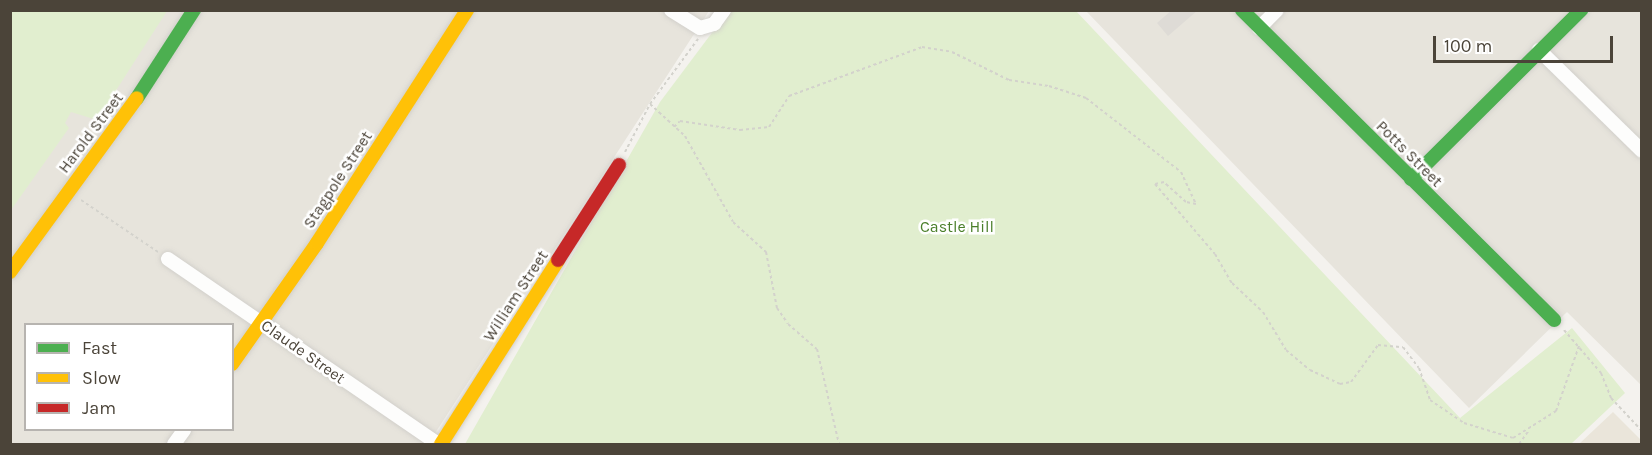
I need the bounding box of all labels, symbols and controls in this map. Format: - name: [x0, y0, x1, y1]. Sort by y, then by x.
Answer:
- scale bar: [1436, 24, 1616, 62]
- text: 100 m: [1444, 35, 1492, 57]
- street label: Harold Street: [55, 89, 127, 177]
- street label: Potts Street: [1372, 117, 1446, 191]
- street label: Stagpole Street: [299, 128, 377, 232]
- park label: Castle Hill: [920, 217, 994, 237]
- street label: William Street: [480, 247, 552, 345]
- street label: Claude Street: [257, 316, 349, 388]
- legend: [24, 323, 234, 431]
- text: Fast: [82, 337, 117, 359]
- text: Slow: [82, 367, 121, 389]
- text: Jam: [82, 397, 116, 419]

